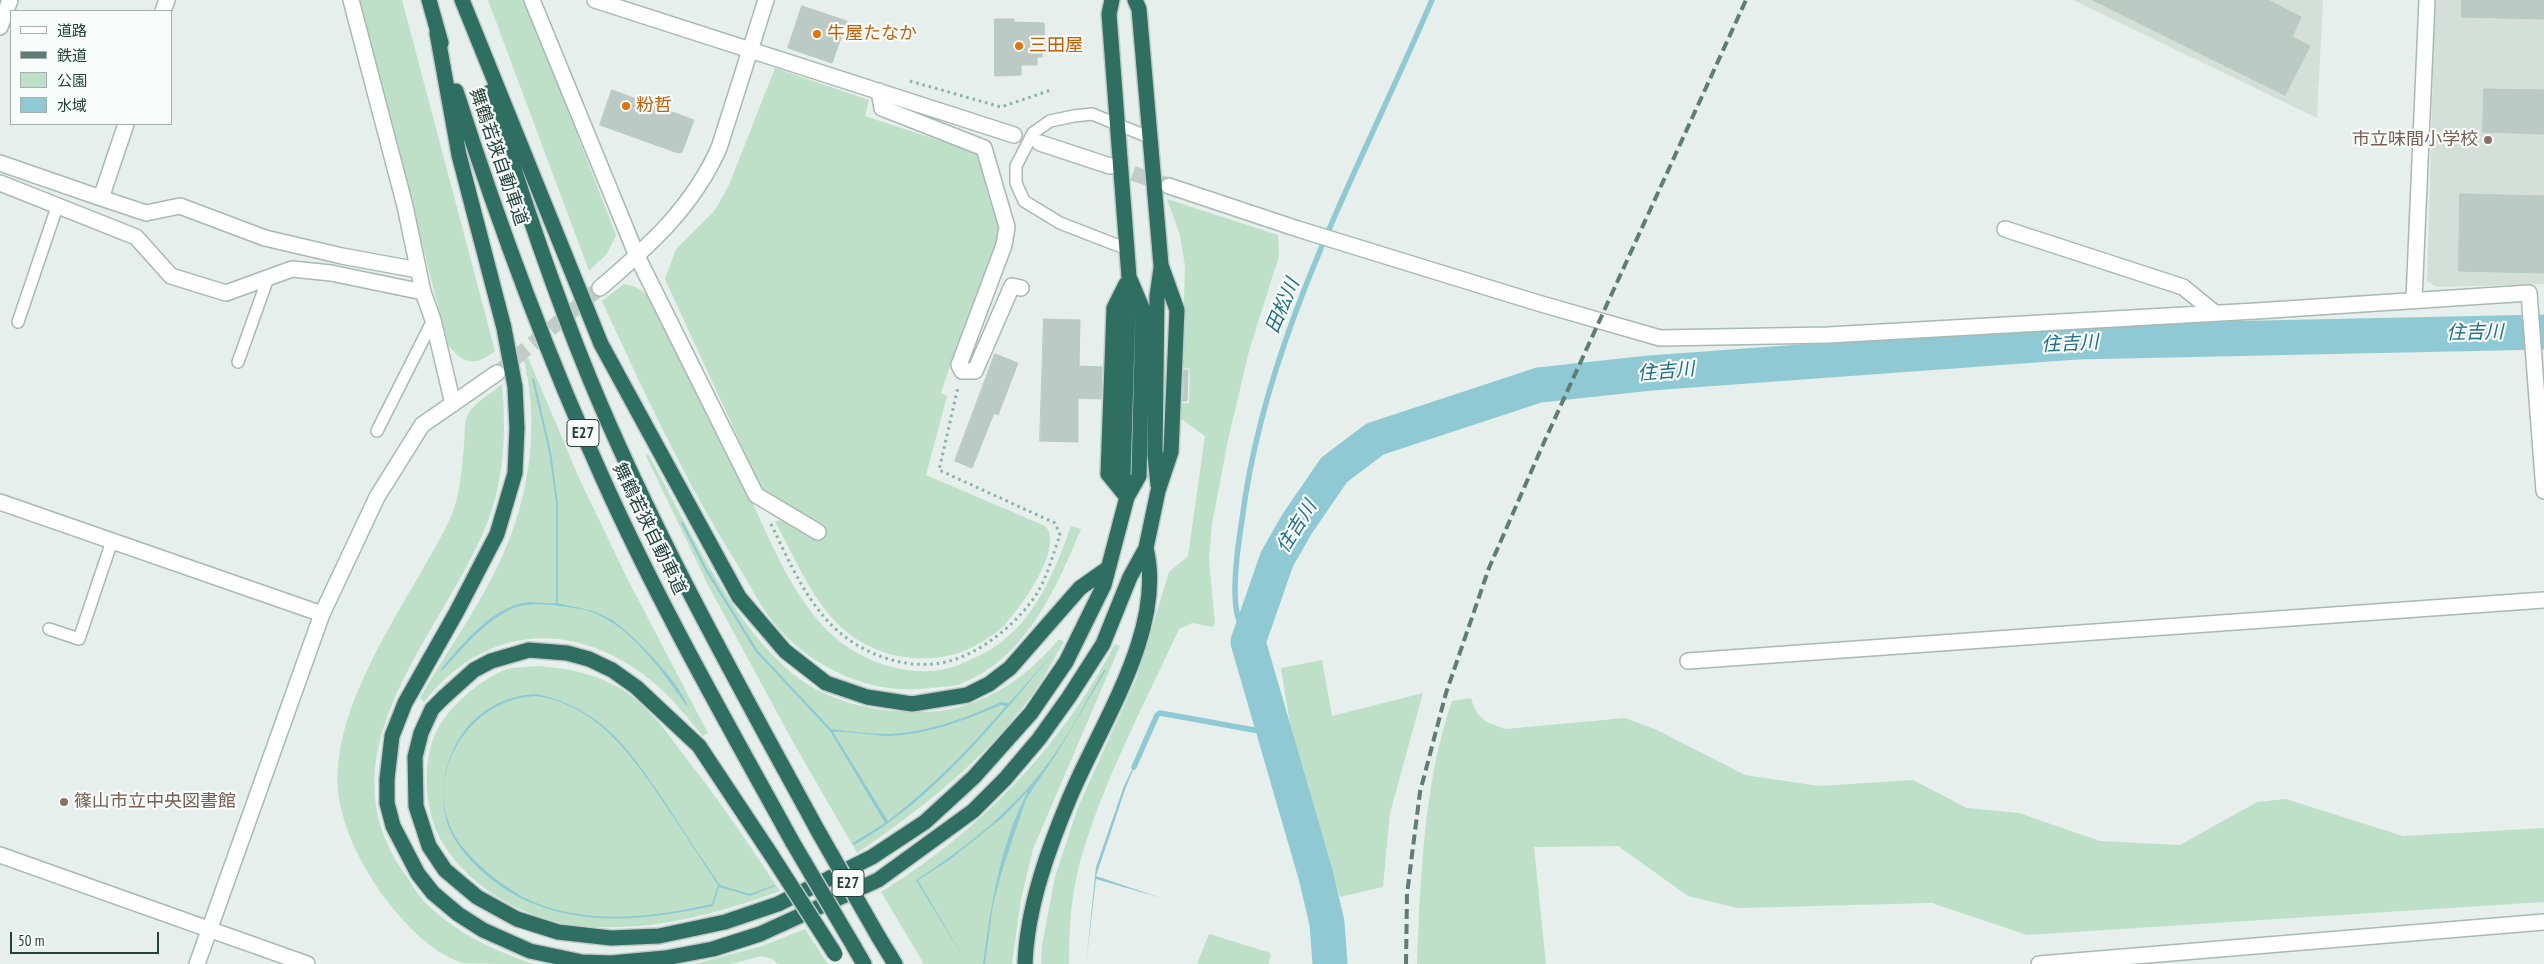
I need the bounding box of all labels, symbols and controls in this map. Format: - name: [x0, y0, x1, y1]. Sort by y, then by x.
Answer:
- legend: [10, 10, 172, 125]
- text: 道路: [57, 21, 87, 40]
- place label: 牛屋たなか: [827, 23, 917, 45]
- marker: 牛屋たなか: [811, 28, 823, 40]
- place label: 三田屋: [1029, 35, 1083, 57]
- marker: 三田屋: [1013, 40, 1025, 52]
- text: 鉄道: [57, 46, 87, 65]
- text: 公園: [57, 71, 87, 90]
- street label: 舞鶴若狭自動車道: [464, 85, 532, 229]
- place label: 粉哲: [636, 95, 672, 117]
- text: 水域: [57, 96, 87, 115]
- marker: 粉哲: [620, 100, 632, 112]
- place label: 市立味間小学校: [2352, 129, 2478, 151]
- marker: 市立味間小学校: [2482, 134, 2494, 146]
- water label: 田松川: [1261, 275, 1305, 337]
- water label: 住吉川: [2446, 321, 2504, 345]
- water label: 住吉川: [2041, 331, 2099, 357]
- water label: 住吉川: [1637, 358, 1695, 386]
- road number: E27: [567, 419, 599, 446]
- street label: 舞鶴若狭自動車道: [608, 460, 690, 598]
- water label: 住吉川: [1272, 497, 1322, 557]
- place label: 篠山市立中央図書館: [74, 791, 236, 813]
- marker: 篠山市立中央図書館: [58, 796, 70, 808]
- road number: E27: [832, 870, 864, 896]
- scale bar: [12, 922, 161, 954]
- text: 50 m: [18, 931, 44, 950]

